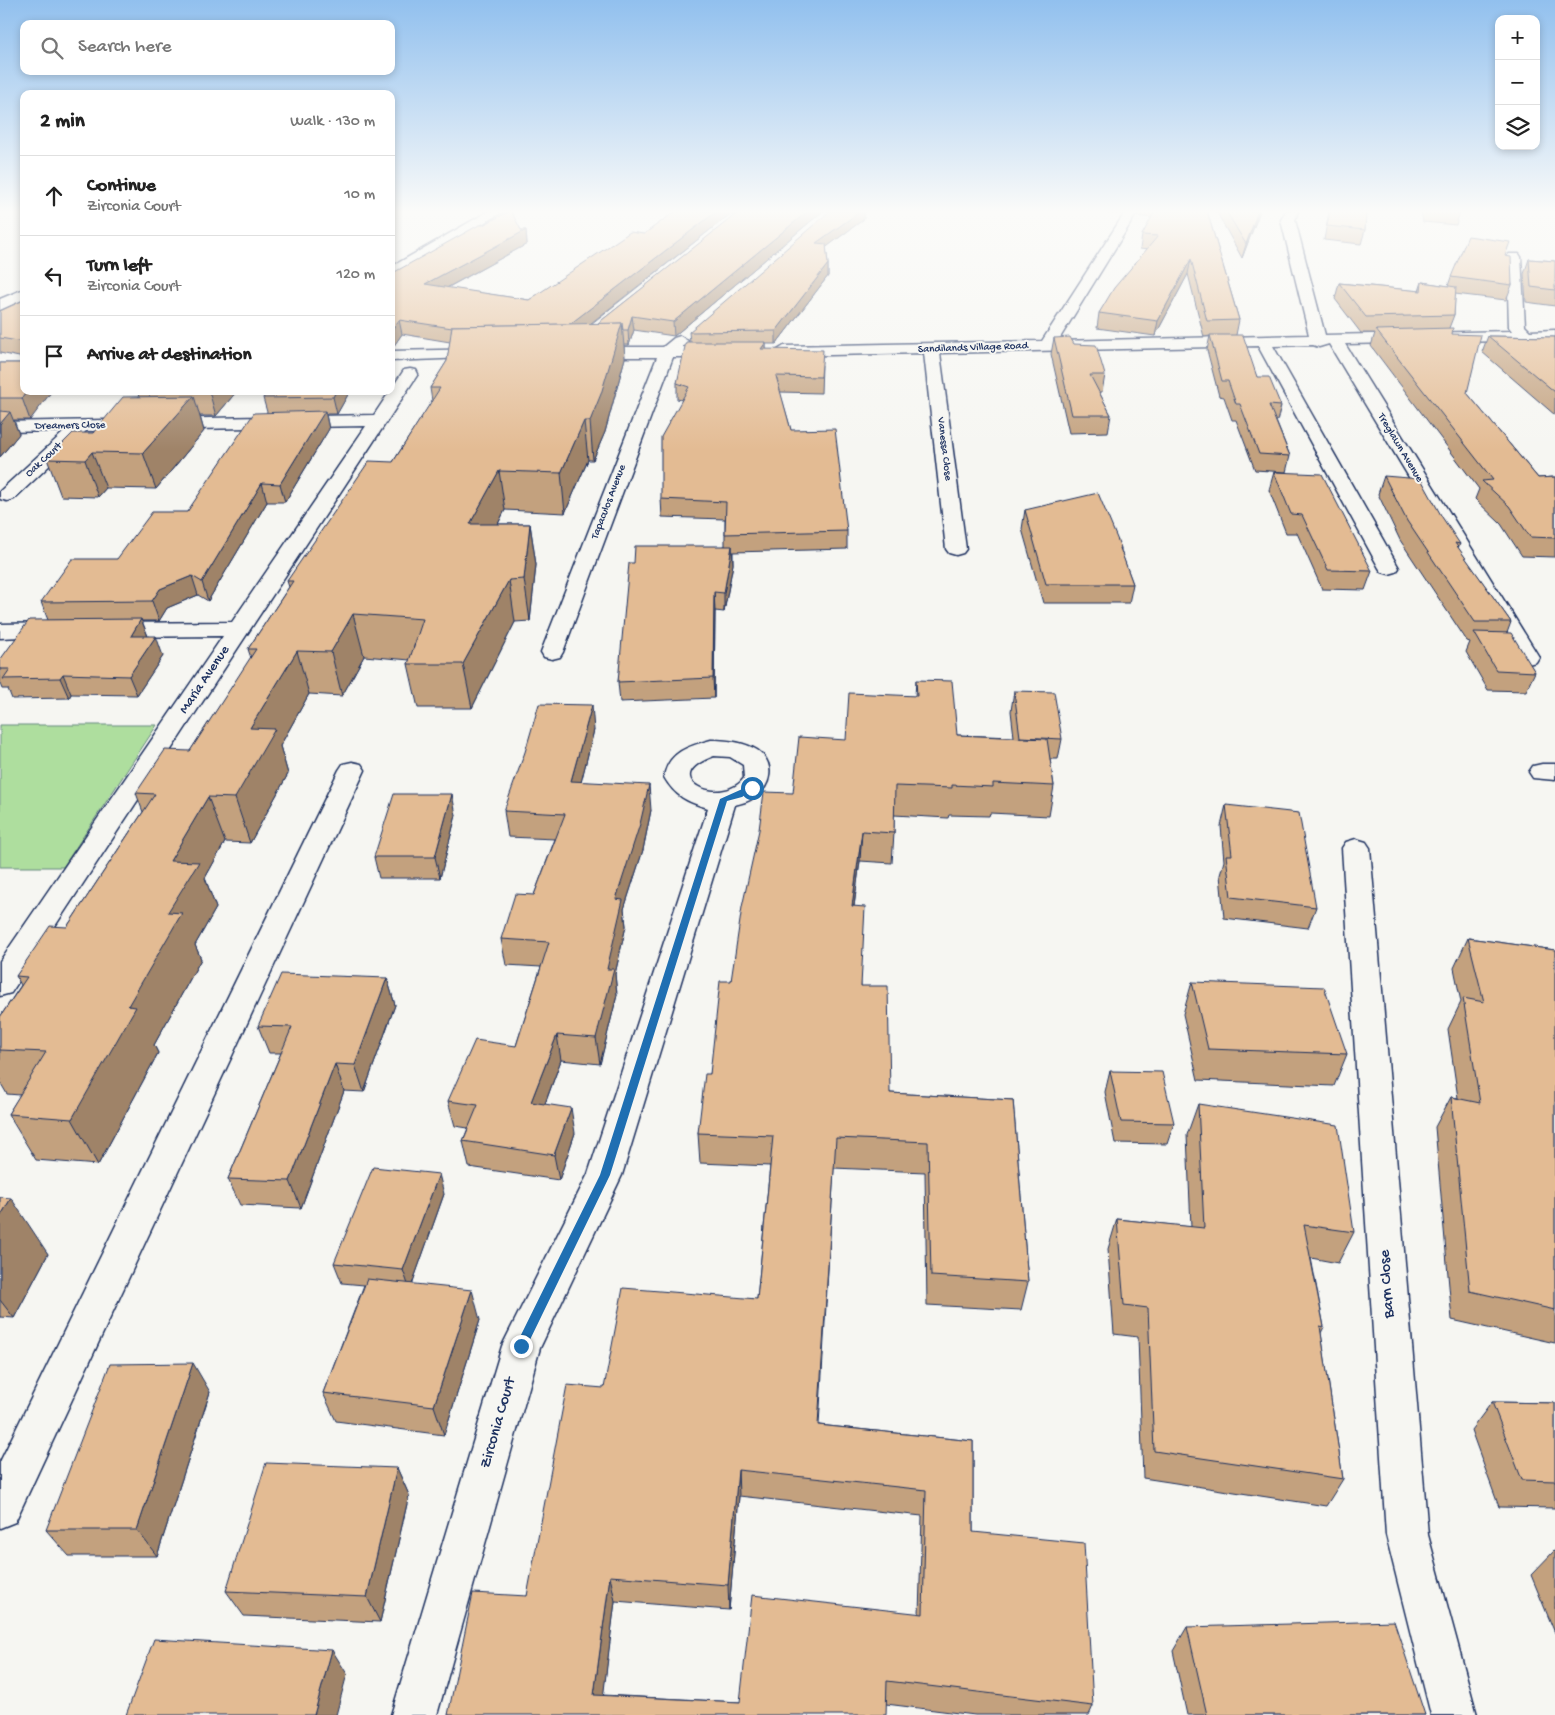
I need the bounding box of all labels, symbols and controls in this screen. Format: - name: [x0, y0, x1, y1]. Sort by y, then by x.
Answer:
- map controls: [1495, 15, 1540, 150]
- button: +: [1495, 15, 1540, 60]
- search box: [20, 20, 395, 75]
- icon: search: [38, 34, 66, 62]
- text: Search here: [78, 36, 172, 59]
- button: −: [1495, 60, 1540, 105]
- button: layers: [1495, 105, 1540, 150]
- text: 2 min: [40, 110, 85, 135]
- text: Walk · 130 m: [290, 113, 375, 132]
- text: Continue: [87, 175, 156, 198]
- icon: ahead: [40, 182, 68, 210]
- text: 10 m: [344, 186, 375, 205]
- text: Zirconia Court: [87, 198, 181, 217]
- text: Turn left: [87, 255, 151, 278]
- icon: left: [40, 262, 68, 290]
- text: 120 m: [336, 266, 375, 285]
- text: Zirconia Court: [87, 278, 181, 297]
- street label: Sandilands Village Road: [918, 340, 1030, 356]
- icon: arrive: [40, 342, 68, 370]
- text: Arrive at destination: [87, 344, 251, 367]
- street label: Treglawn Avenue: [1374, 411, 1425, 485]
- street label: Vanessa Close: [934, 416, 954, 482]
- street label: Dreamers Close: [34, 419, 106, 433]
- street label: Oak Court: [23, 439, 66, 480]
- street label: Tapaculos Avenue: [589, 463, 629, 542]
- street label: Maria Avenue: [176, 642, 234, 717]
- route start: [741, 777, 764, 800]
- street label: Barn Close: [1376, 1248, 1400, 1320]
- route end: [510, 1335, 533, 1358]
- street label: Zirconia Court: [477, 1374, 521, 1471]

